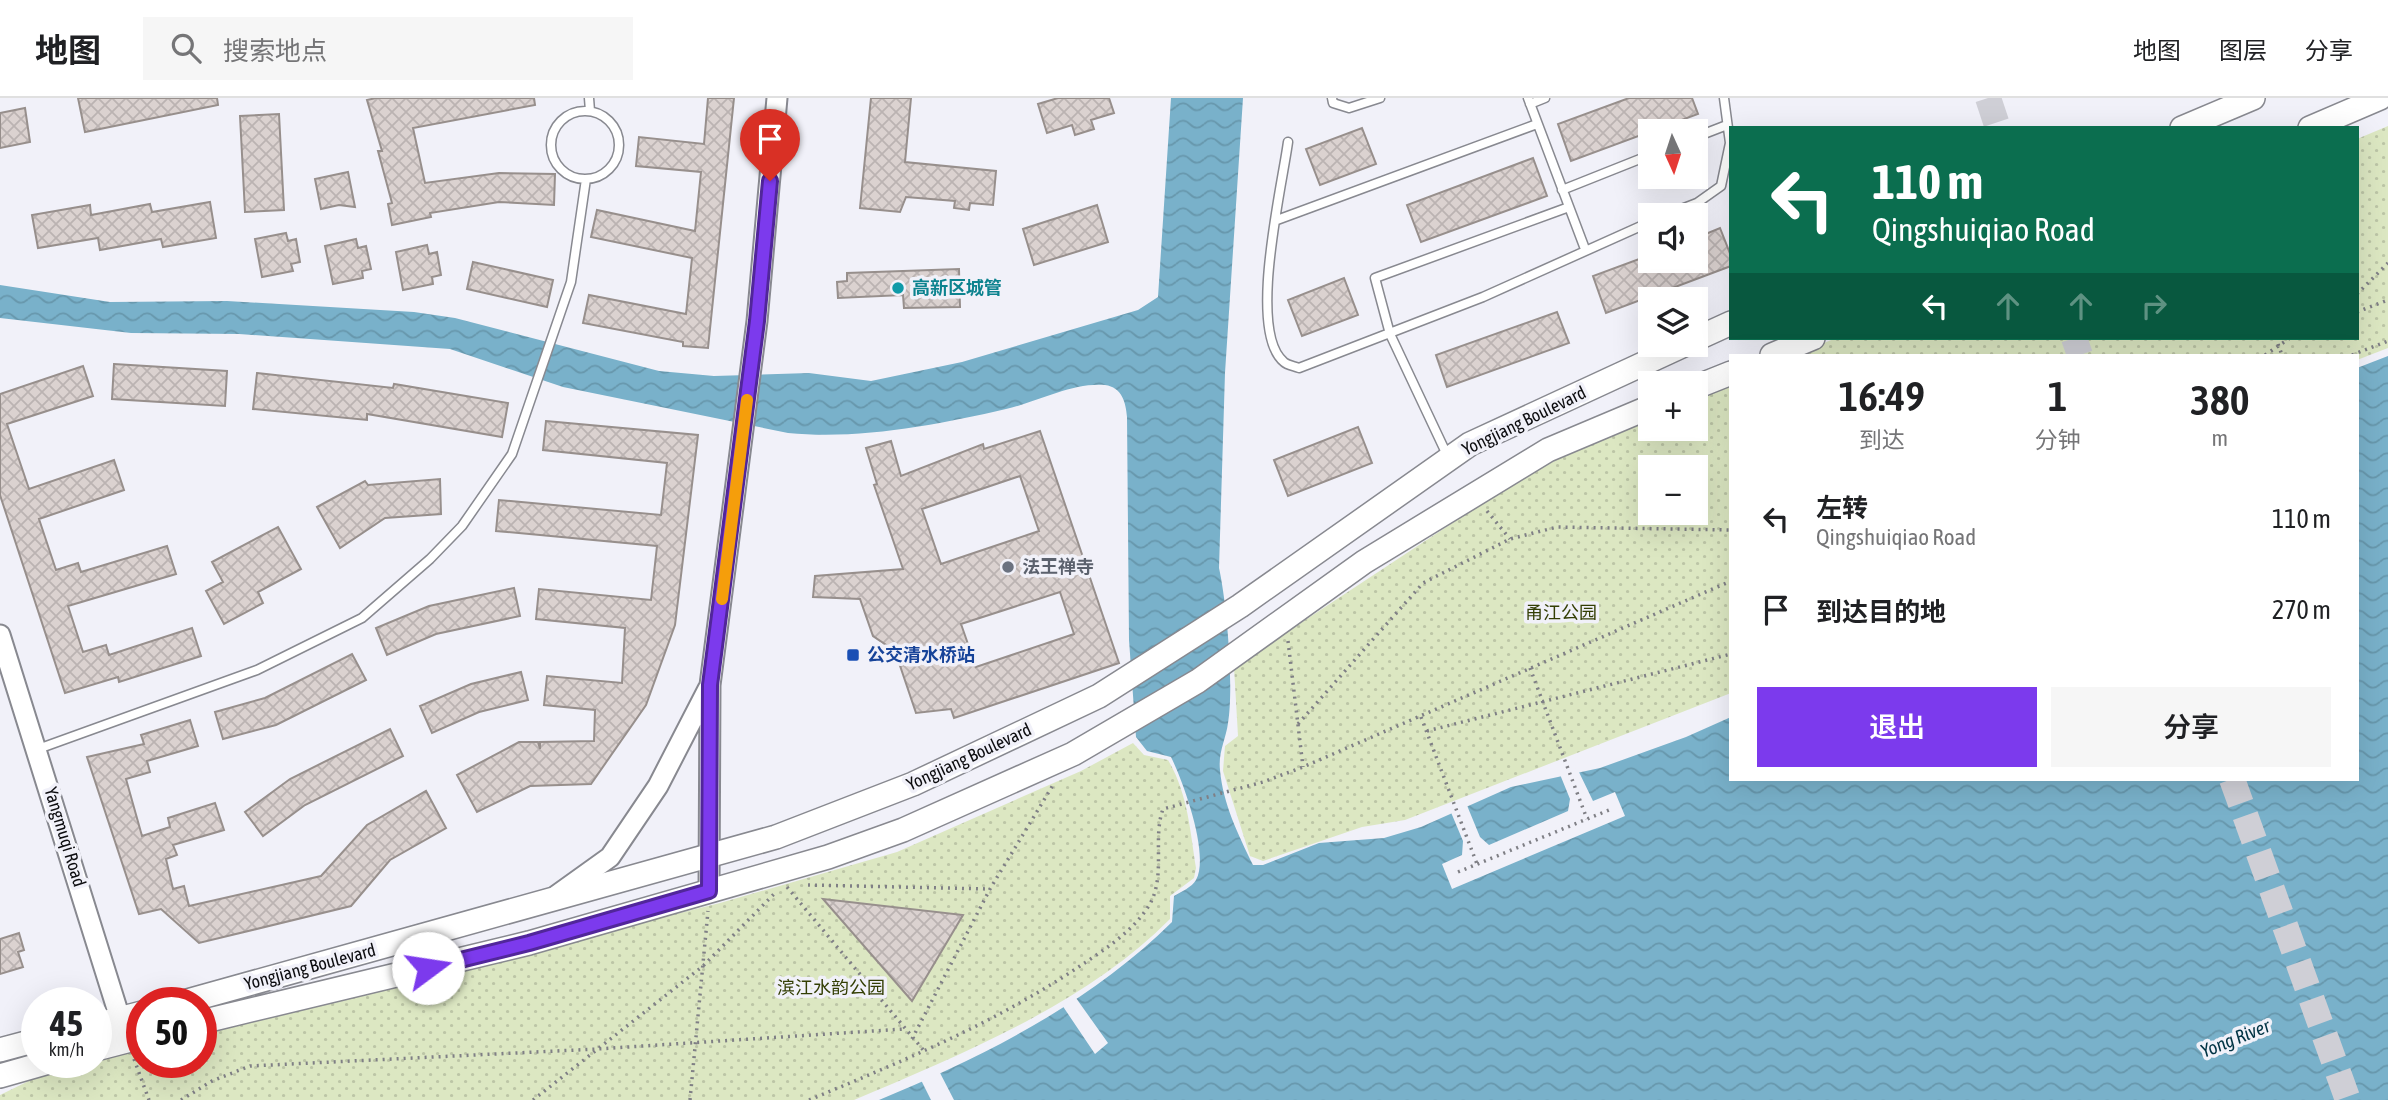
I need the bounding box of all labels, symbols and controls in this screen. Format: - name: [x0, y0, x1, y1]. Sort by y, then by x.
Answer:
- search box: [143, 17, 633, 80]
- icon: search: [167, 29, 205, 67]
- text: 地图: [35, 31, 101, 69]
- text: 搜索地点: [223, 36, 327, 66]
- text: 地图: [2133, 37, 2181, 64]
- text: 图层: [2219, 37, 2267, 64]
- text: 分享: [2305, 37, 2353, 64]
- pin: [740, 109, 800, 181]
- north arrow: [1638, 119, 1708, 189]
- map controls: [1638, 119, 1708, 525]
- icon: arrive: [751, 120, 789, 158]
- text: 110 m: [1872, 153, 1983, 209]
- icon: left: [1757, 154, 1848, 245]
- button: sound: [1638, 203, 1708, 273]
- text: Qingshuiqiao Road: [1872, 211, 2095, 248]
- place label: 高新区城管: [912, 277, 1002, 298]
- marker: 高新区城管: [890, 280, 906, 296]
- button: layers: [1638, 287, 1708, 357]
- icon: left: [1916, 287, 1954, 325]
- icon: ahead: [1989, 287, 2027, 325]
- icon: ahead: [2062, 287, 2100, 325]
- icon: right: [2135, 287, 2173, 325]
- button: +: [1638, 371, 1708, 441]
- text: 16:49: [1839, 372, 1925, 420]
- text: 1: [2048, 372, 2067, 420]
- text: 380: [2190, 376, 2249, 424]
- street label: Yongjiang Boulevard: [1458, 381, 1589, 460]
- text: m: [2212, 425, 2228, 451]
- text: 到达: [1859, 427, 1905, 453]
- text: 分钟: [2035, 427, 2081, 453]
- button: −: [1638, 455, 1708, 525]
- text: 左转: [1816, 493, 1868, 523]
- icon: left: [1757, 500, 1795, 538]
- text: 110 m: [2272, 504, 2331, 534]
- text: Qingshuiqiao Road: [1816, 524, 1976, 550]
- place label: 法王禅寺: [1022, 556, 1094, 577]
- marker: 法王禅寺: [1000, 559, 1016, 575]
- icon: arrive: [1757, 591, 1795, 629]
- text: 270 m: [2272, 595, 2331, 625]
- text: 到达目的地: [1816, 597, 1946, 627]
- park label: 甬江公园: [1525, 602, 1597, 623]
- place label: 公交清水桥站: [867, 644, 975, 665]
- marker: 公交清水桥站: [845, 647, 861, 663]
- button: 退出: [1757, 687, 2037, 767]
- button: 分享: [2051, 687, 2331, 767]
- street label: Yongjiang Boulevard: [903, 718, 1034, 795]
- street label: Yangmuqi Road: [40, 785, 91, 889]
- position arrow: [391, 931, 465, 1005]
- street label: Yongjiang Boulevard: [242, 939, 378, 994]
- park label: 滨江水韵公园: [777, 977, 885, 998]
- speed limit sign: 50: [126, 987, 217, 1078]
- text: 45: [50, 1003, 83, 1043]
- water label: Yong River: [2197, 1014, 2274, 1062]
- text: km/h: [49, 1039, 84, 1060]

